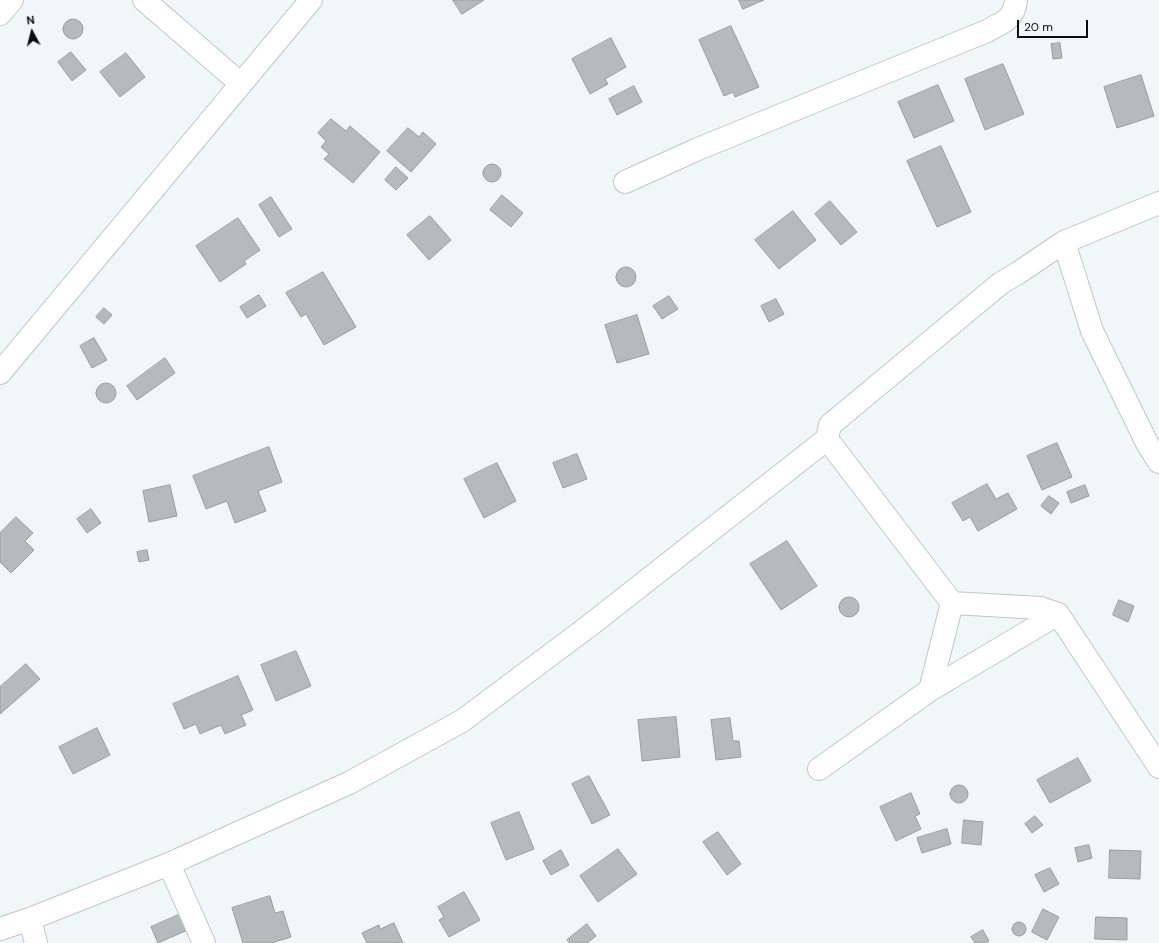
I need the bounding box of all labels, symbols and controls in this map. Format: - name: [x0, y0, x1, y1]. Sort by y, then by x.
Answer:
- north arrow: [12, 12, 52, 52]
- scale bar: [1019, 12, 1090, 38]
- text: N: [26, 13, 35, 28]
- text: 20 m: [1024, 19, 1053, 35]

